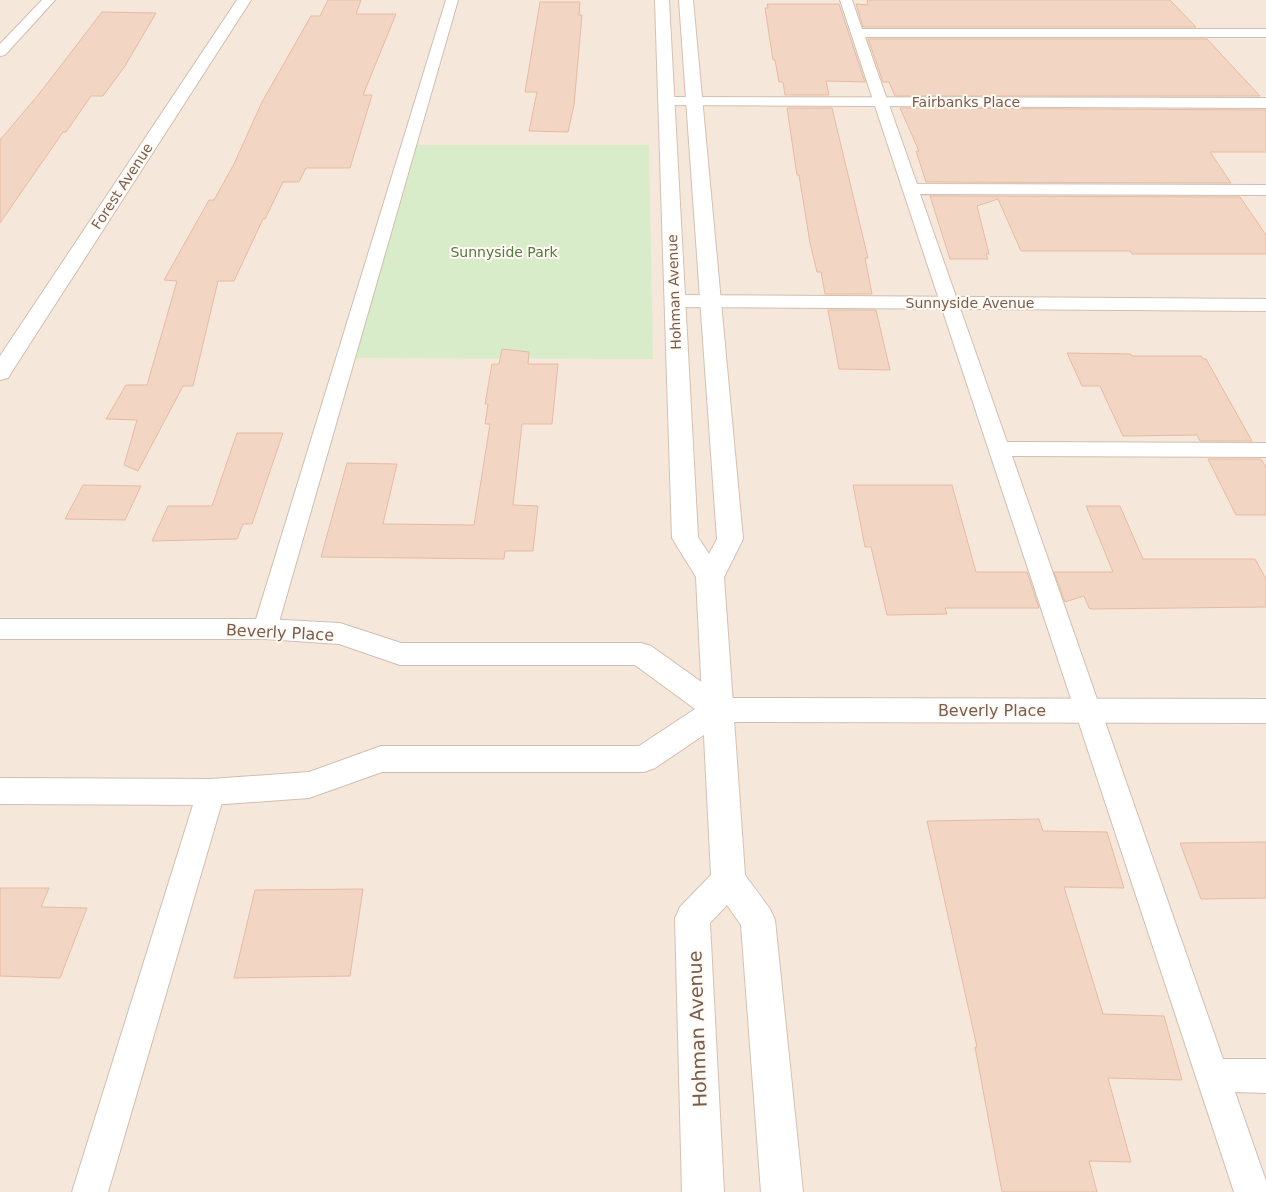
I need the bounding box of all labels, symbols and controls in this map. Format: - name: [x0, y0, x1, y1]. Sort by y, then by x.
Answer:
- street label: Fairbanks Place: [912, 94, 1020, 110]
- street label: Forest Avenue: [88, 140, 156, 232]
- street label: Hohman Avenue: [664, 234, 684, 350]
- park label: Sunnyside Park: [450, 244, 558, 260]
- street label: Sunnyside Avenue: [906, 295, 1034, 311]
- street label: Beverly Place: [225, 620, 335, 645]
- street label: Beverly Place: [938, 701, 1046, 720]
- street label: Hohman Avenue: [683, 950, 711, 1108]

